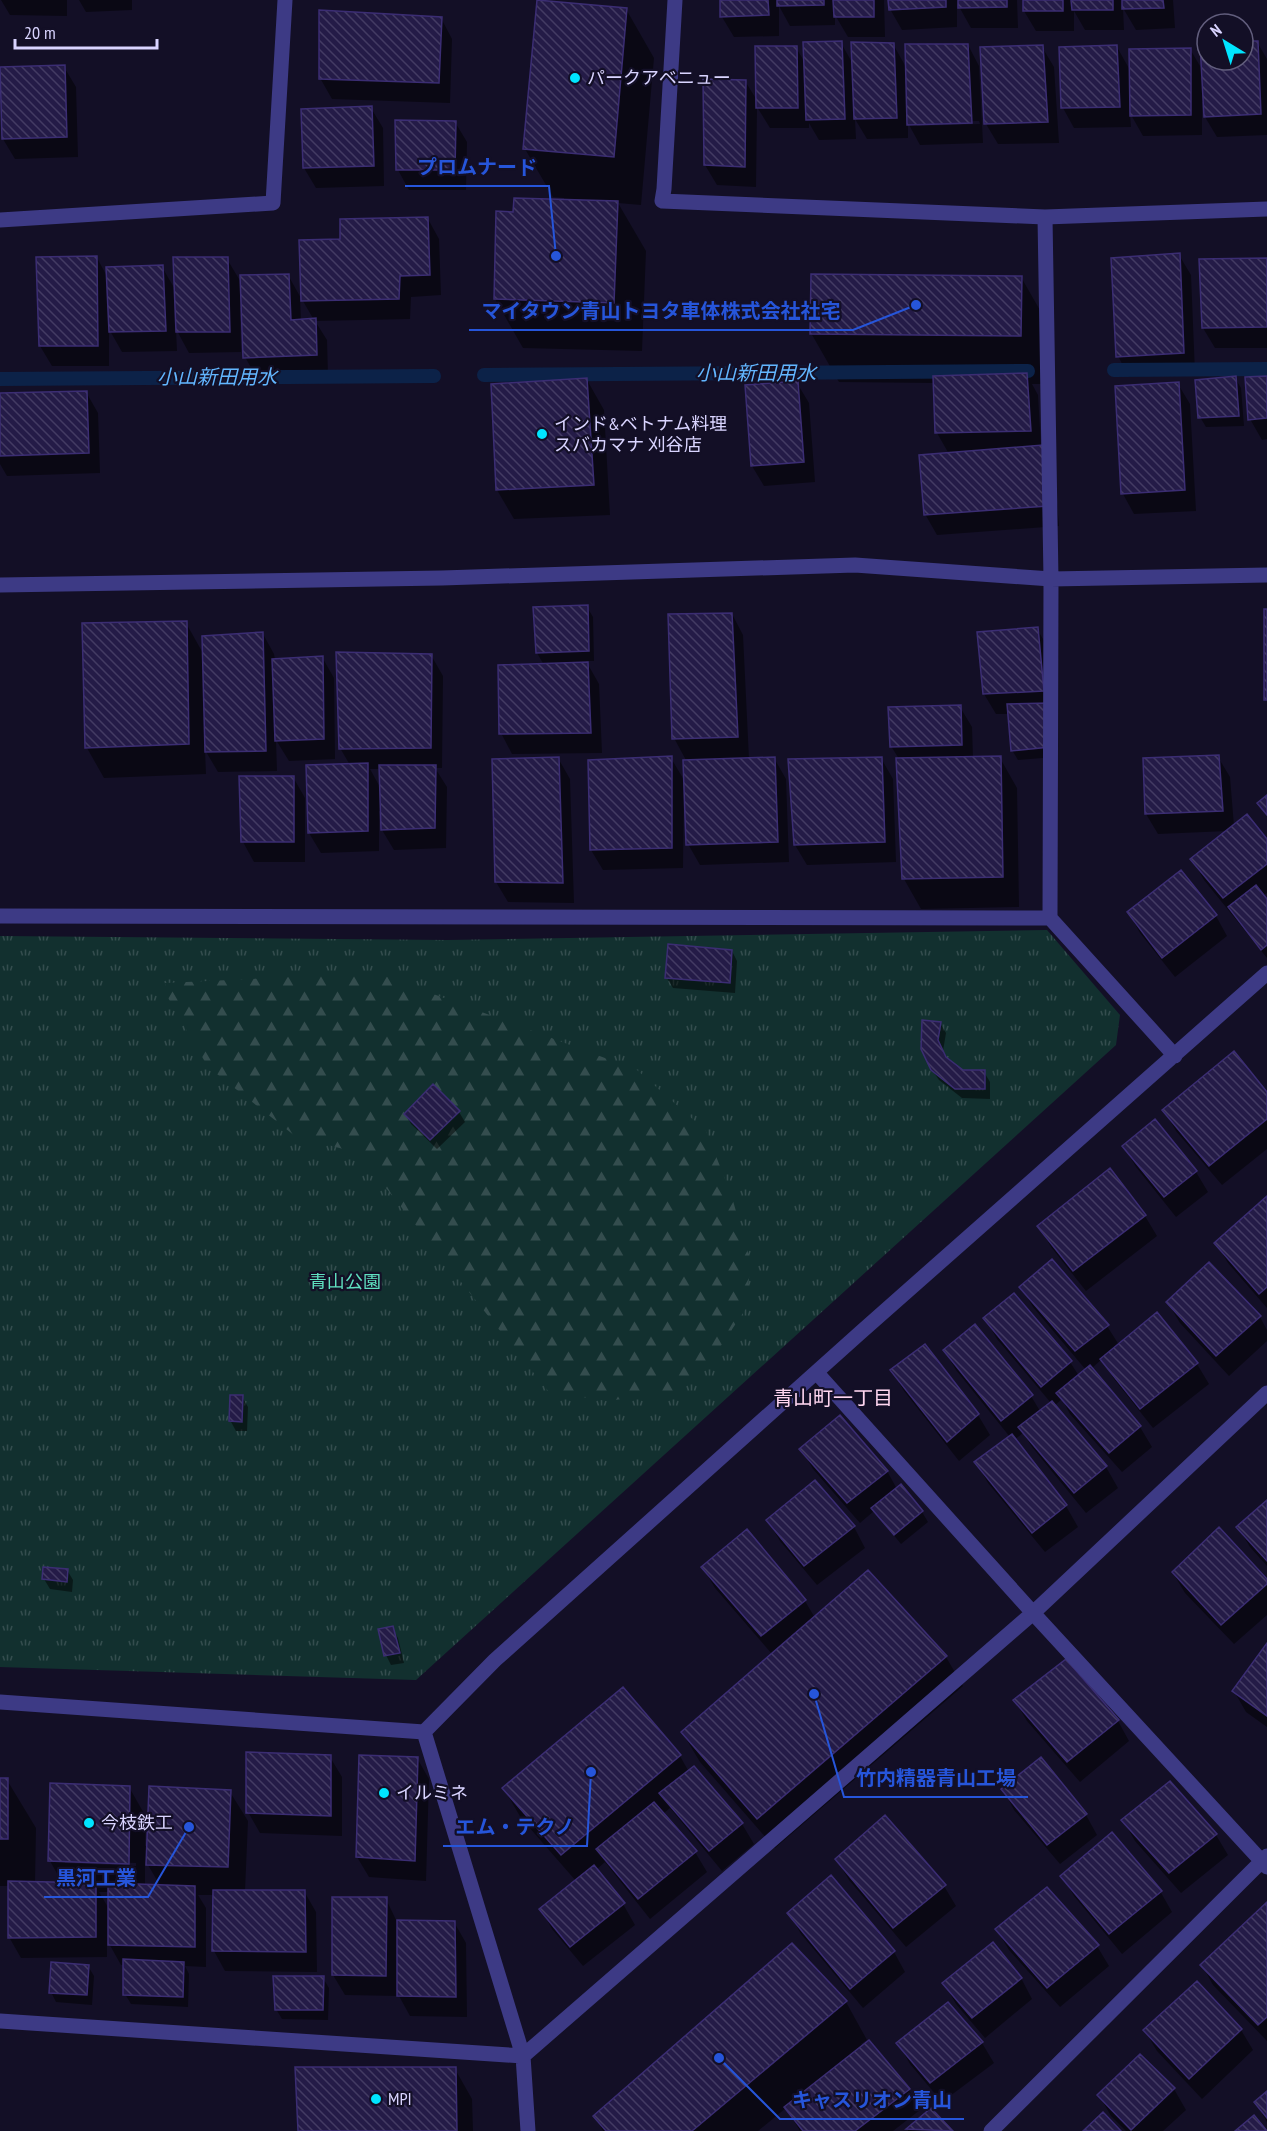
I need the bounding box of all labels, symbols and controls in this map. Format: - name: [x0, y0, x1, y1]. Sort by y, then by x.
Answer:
- scale bar: [15, 12, 158, 50]
- north arrow: [1195, 12, 1255, 72]
- text: N: [1206, 20, 1225, 41]
- text: 20 m: [24, 21, 56, 44]
- place label: パークアベニュー: [587, 66, 731, 89]
- marker: パークアベニュー: [568, 71, 582, 85]
- callout: プロムナード: [405, 148, 549, 186]
- text: プロムナード: [417, 154, 537, 180]
- callout: マイタウン青山トヨタ車体株式会社社宅: [469, 292, 853, 330]
- text: マイタウン青山トヨタ車体株式会社社宅: [481, 298, 841, 324]
- water label: 小山新田用水: [696, 360, 818, 386]
- water label: 小山新田用水: [157, 364, 279, 390]
- place label: インド&ベトナム料理 スバカマナ 刈谷店: [554, 412, 727, 456]
- marker: インド&ベトナム料理 スバカマナ 刈谷店: [535, 427, 549, 441]
- park label: 青山公園: [309, 1270, 381, 1293]
- district label: 青山町一丁目: [773, 1385, 893, 1411]
- callout: 竹内精器青山工場: [844, 1759, 1028, 1797]
- text: 竹内精器青山工場: [856, 1765, 1016, 1791]
- place label: イルミネ: [396, 1781, 468, 1804]
- marker: イルミネ: [377, 1786, 391, 1800]
- callout: エム・テクノ: [443, 1808, 587, 1846]
- place label: 今枝鉄工: [101, 1811, 173, 1834]
- text: エム・テクノ: [456, 1814, 574, 1840]
- marker: 今枝鉄工: [82, 1816, 96, 1830]
- callout: 黒河工業: [44, 1859, 148, 1897]
- text: 黒河工業: [56, 1865, 136, 1891]
- callout: キャスリオン青山: [780, 2081, 964, 2119]
- place label: MPI: [388, 2087, 412, 2110]
- text: キャスリオン青山: [792, 2087, 952, 2113]
- marker: MPI: [369, 2092, 383, 2106]

